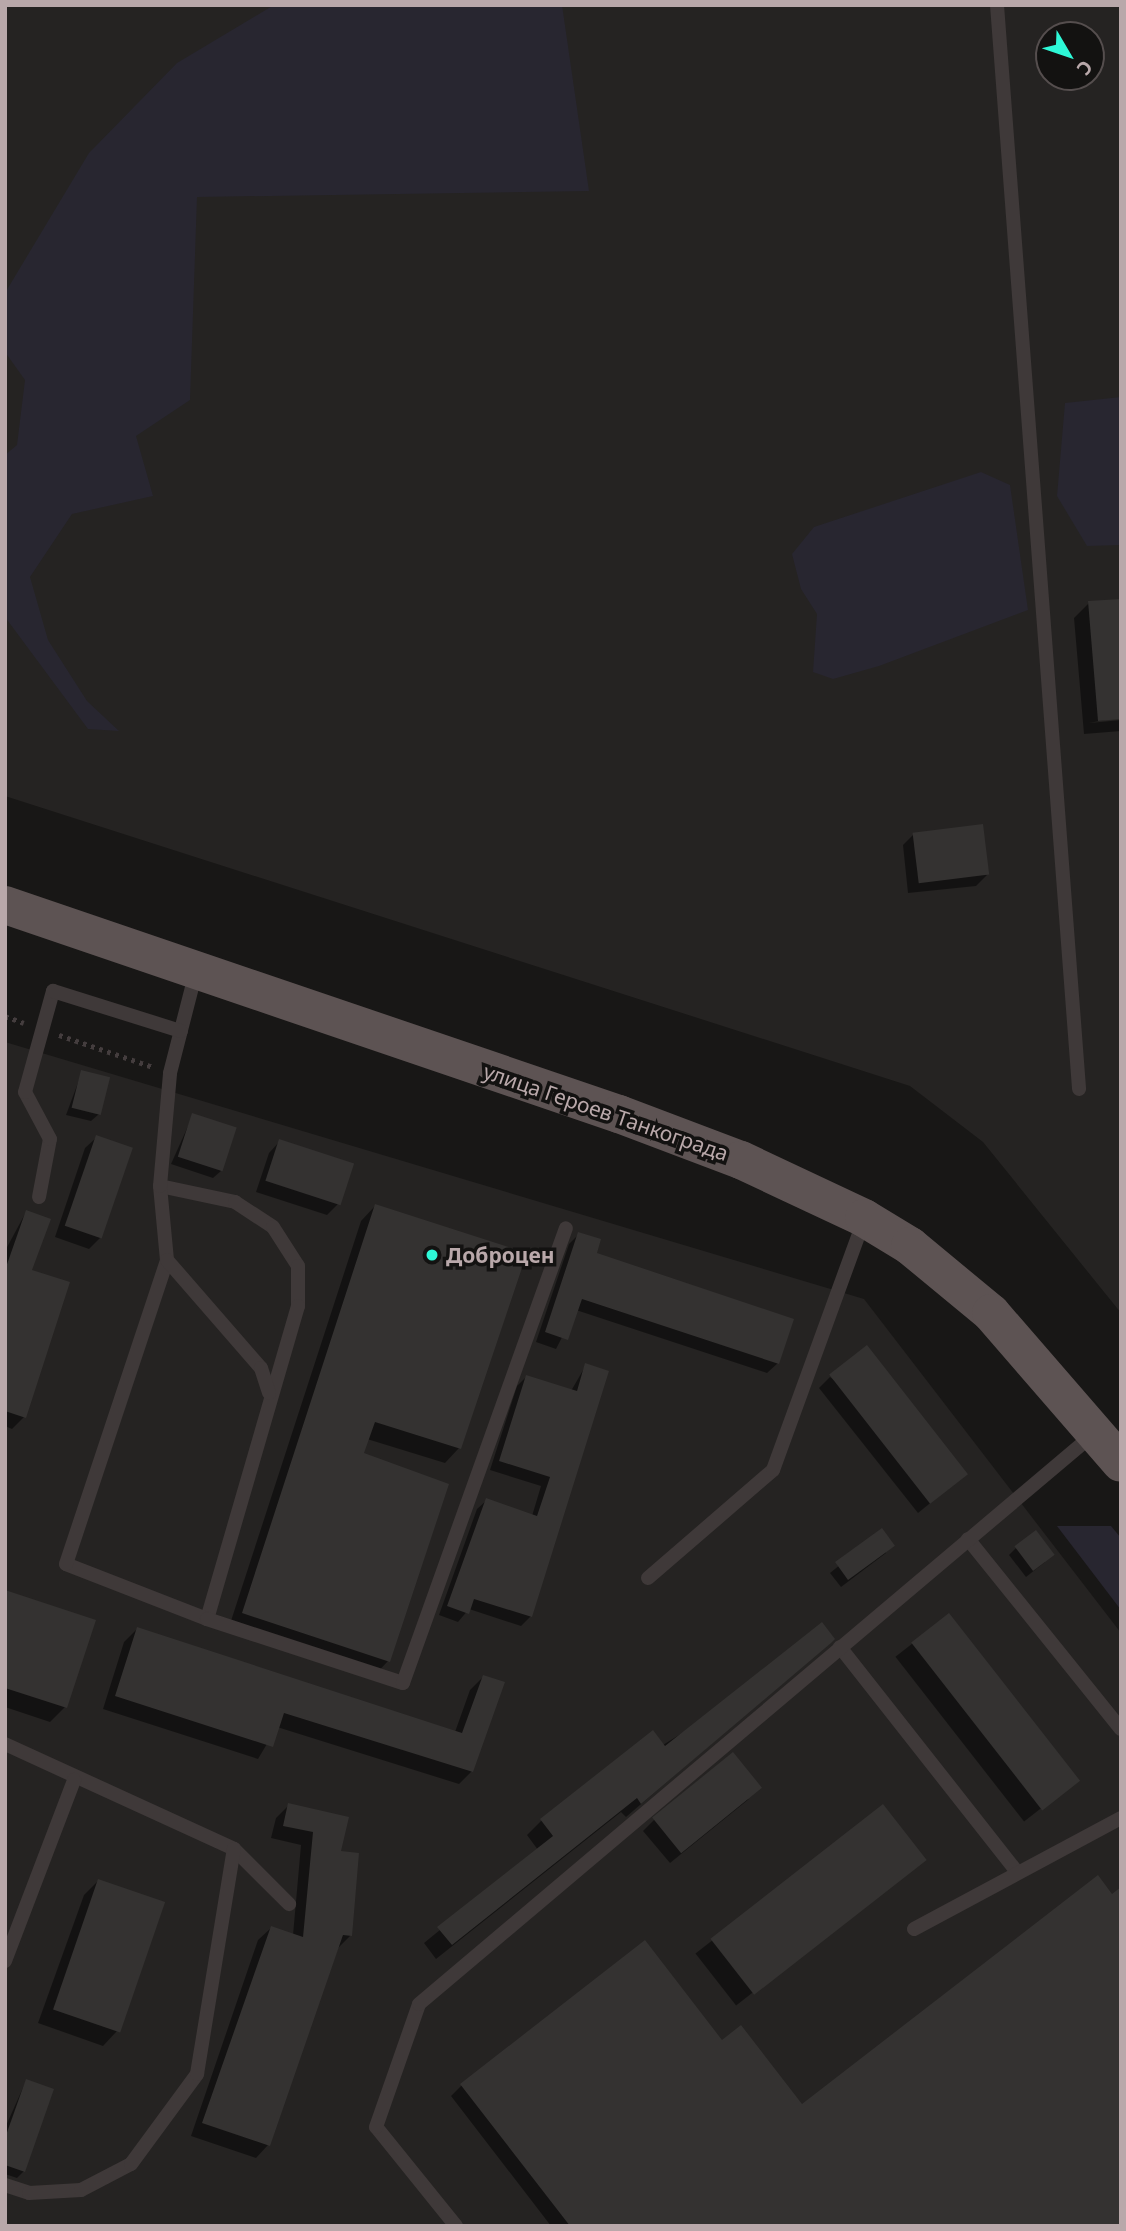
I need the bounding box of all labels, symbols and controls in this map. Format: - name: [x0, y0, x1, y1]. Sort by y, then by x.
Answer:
- north arrow: [1035, 21, 1105, 91]
- text: С: [1071, 55, 1099, 81]
- street label: улица Героев Танкограда: [480, 1058, 732, 1166]
- place label: Доброцен: [446, 1242, 555, 1268]
- marker: Доброцен: [424, 1247, 440, 1263]

